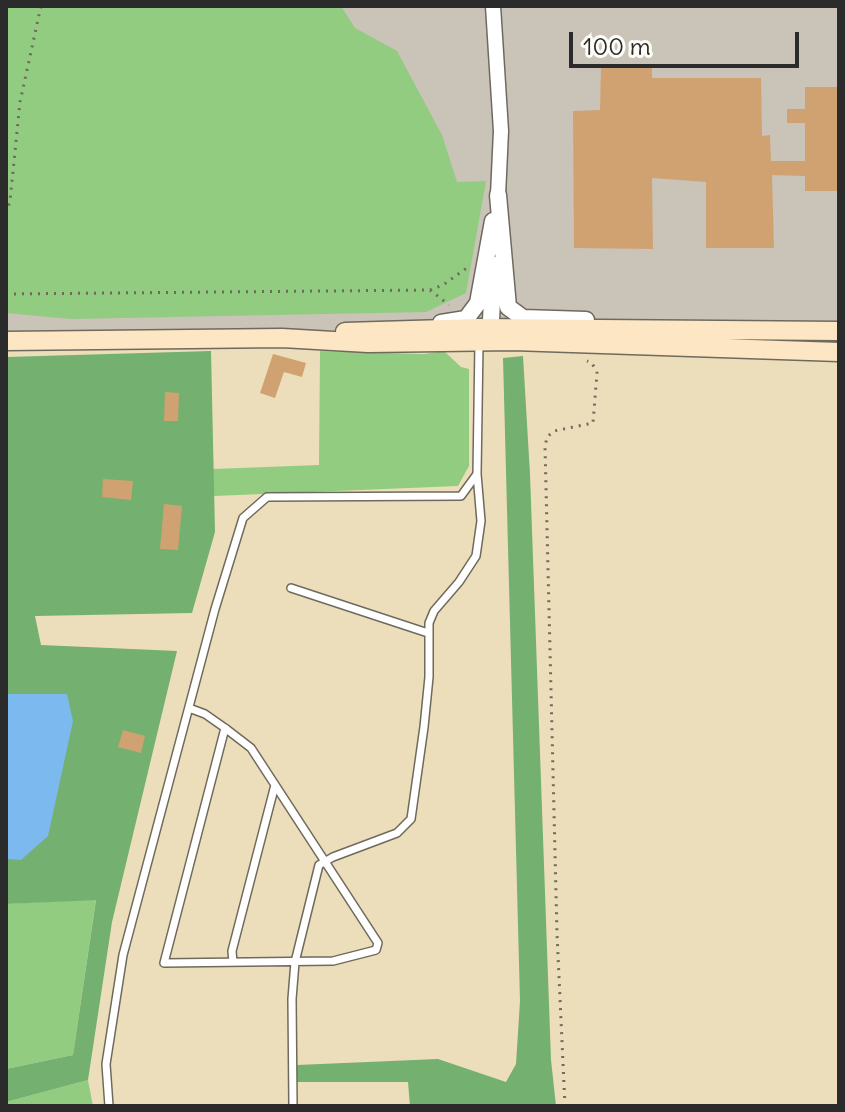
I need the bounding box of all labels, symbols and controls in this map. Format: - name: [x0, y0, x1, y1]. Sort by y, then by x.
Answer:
- scale bar: [573, 16, 803, 66]
- text: 100 m: [583, 31, 651, 61]

